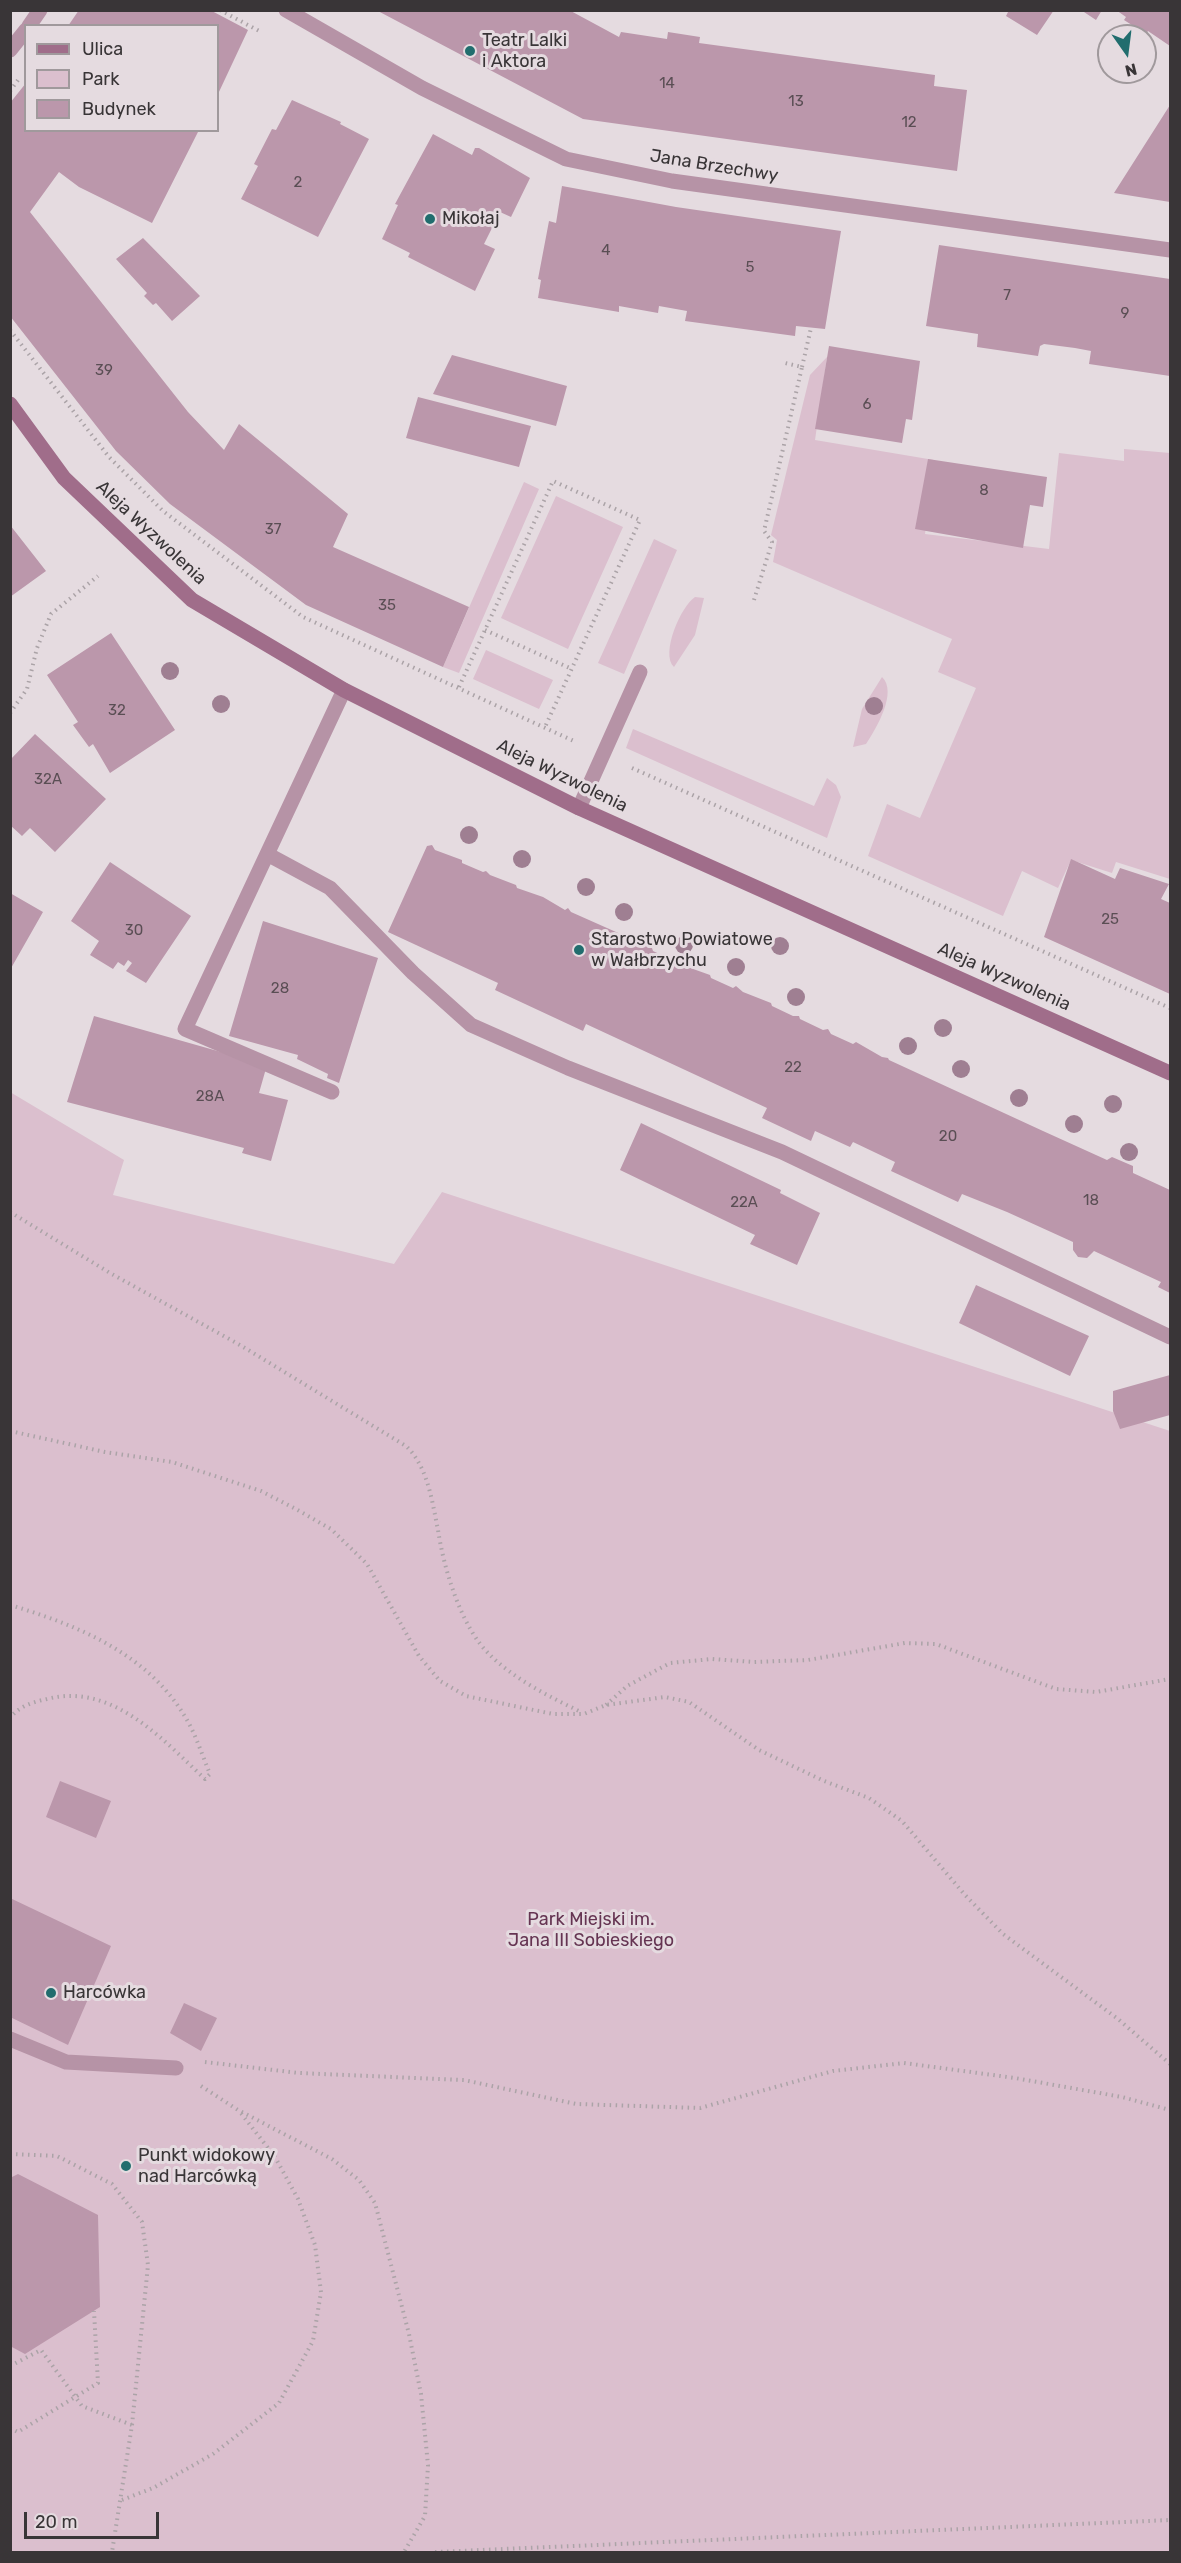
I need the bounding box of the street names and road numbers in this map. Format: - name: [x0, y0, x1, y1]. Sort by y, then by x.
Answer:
- street label: Jana Brzechwy: [648, 145, 780, 187]
- street label: Aleja Wyzwolenia: [91, 476, 211, 590]
- street label: Aleja Wyzwolenia: [493, 735, 631, 817]
- street label: Aleja Wyzwolenia: [934, 938, 1074, 1016]

